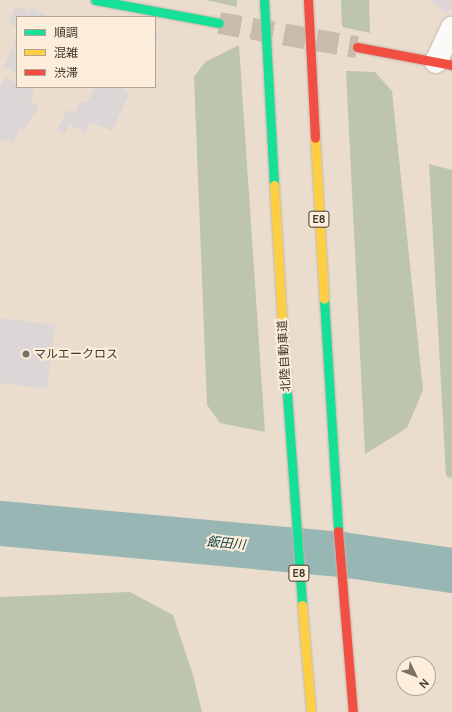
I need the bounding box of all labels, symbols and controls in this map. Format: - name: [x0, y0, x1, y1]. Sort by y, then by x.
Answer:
- legend: [16, 16, 156, 88]
- text: 順調: [54, 24, 78, 41]
- text: 混雑: [54, 44, 78, 61]
- text: 渋滞: [54, 64, 78, 81]
- road number: E8: [308, 210, 330, 228]
- street label: 北陸自動車道: [275, 320, 293, 392]
- place label: マルエークロス: [34, 347, 118, 361]
- marker: マルエークロス: [21, 349, 31, 359]
- water label: 飯田川: [206, 534, 246, 552]
- road number: E8: [288, 564, 310, 582]
- north arrow: [396, 656, 436, 696]
- text: N: [416, 676, 433, 692]

